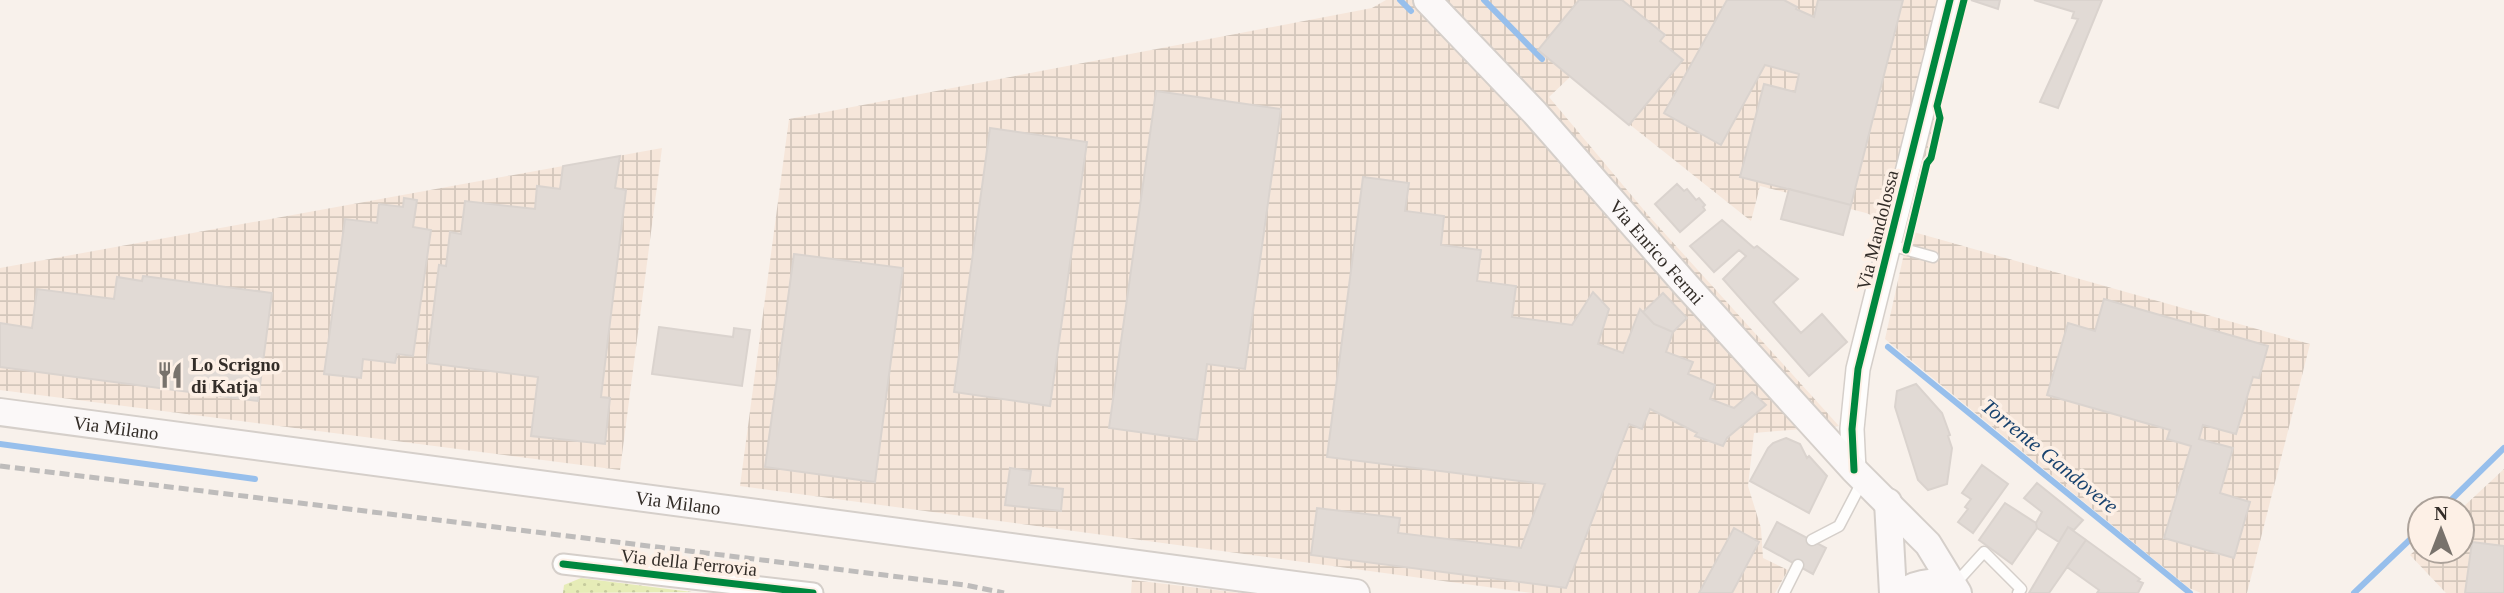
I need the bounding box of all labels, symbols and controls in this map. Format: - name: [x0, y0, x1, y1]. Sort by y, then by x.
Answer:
- street label: Via Mandolossa: [1852, 167, 1903, 292]
- street label: Via Enrico Fermi: [1605, 196, 1708, 308]
- place label: Lo Scrigno di Katja: [191, 354, 280, 397]
- restaurant icon: Lo Scrigno di Katja: [155, 360, 185, 390]
- water label: Torrente Gandovere: [1977, 394, 2123, 518]
- street label: Via Milano: [72, 412, 160, 444]
- street label: Via Milano: [634, 487, 722, 519]
- north arrow: [2406, 495, 2476, 565]
- text: N: [2434, 503, 2448, 524]
- street label: Via della Ferrovia: [620, 545, 759, 580]

